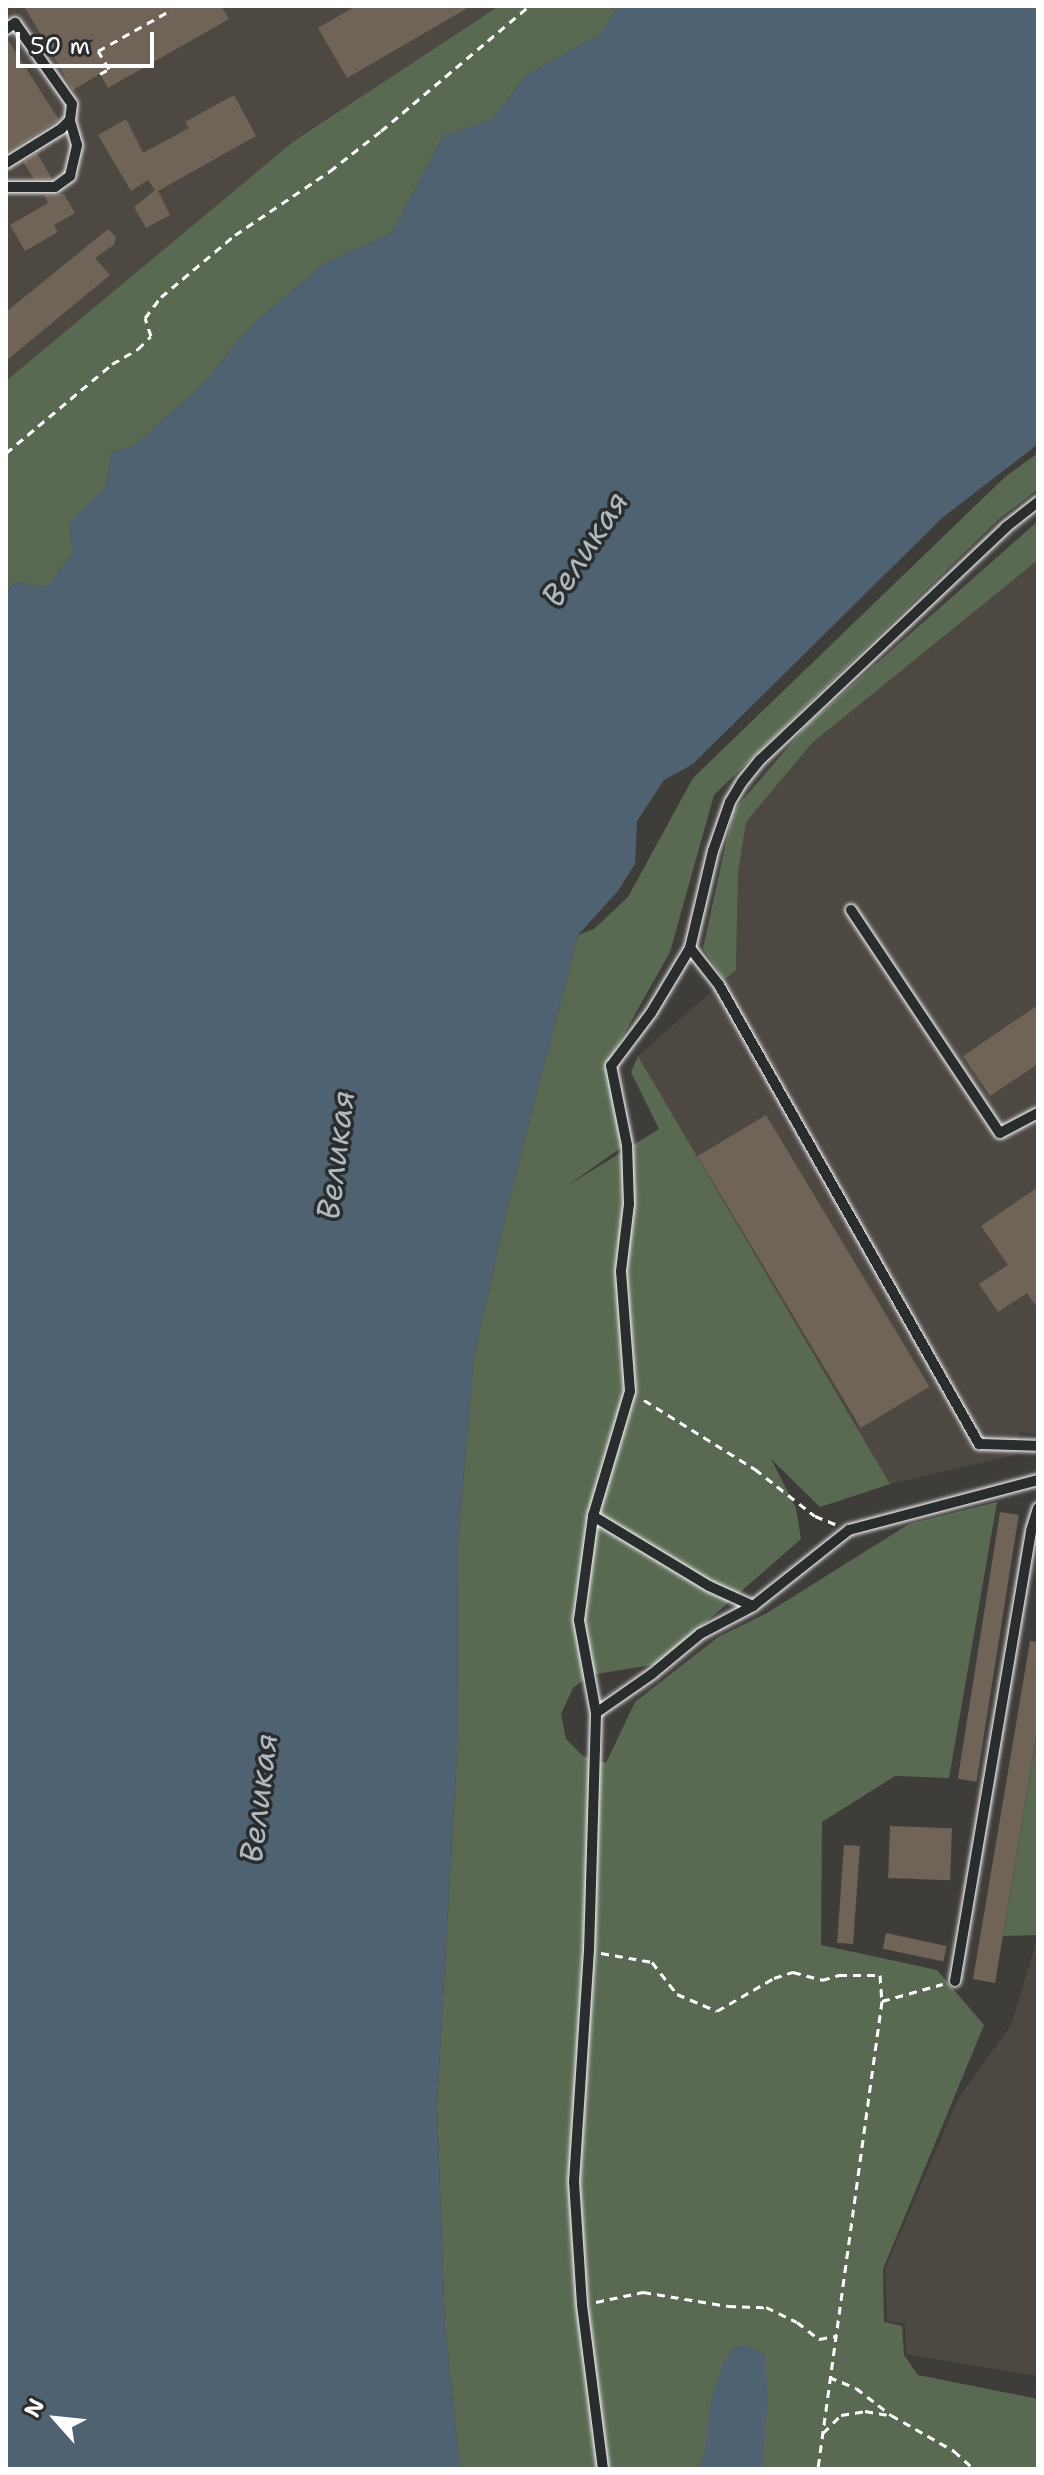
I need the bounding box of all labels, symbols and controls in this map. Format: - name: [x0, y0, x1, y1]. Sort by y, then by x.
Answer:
- scale bar: [20, 16, 158, 66]
- text: 50 m: [30, 30, 90, 62]
- water label: Великая: [534, 484, 636, 614]
- water label: Великая: [309, 1088, 363, 1222]
- water label: Великая: [232, 1731, 286, 1865]
- north arrow: [16, 2379, 96, 2459]
- text: N: [17, 2394, 51, 2422]

